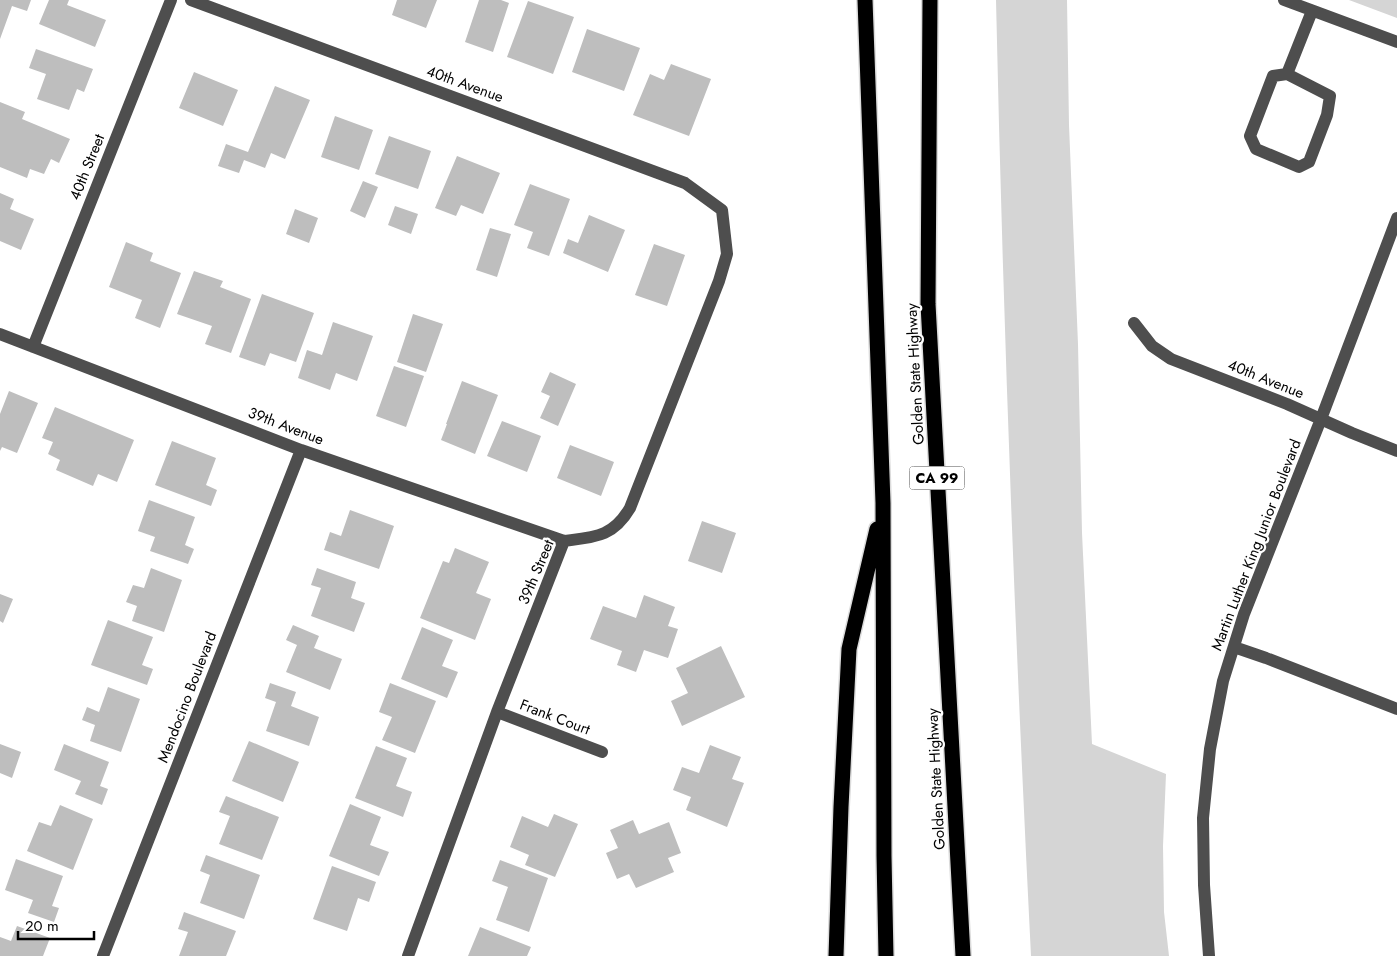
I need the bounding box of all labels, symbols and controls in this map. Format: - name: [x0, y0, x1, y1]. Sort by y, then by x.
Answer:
- street label: 40th Avenue: [423, 60, 507, 108]
- street label: 40th Street: [64, 130, 110, 203]
- street label: Golden State Highway: [900, 302, 930, 445]
- street label: 40th Avenue: [1225, 354, 1308, 404]
- street label: 39th Avenue: [245, 401, 327, 451]
- street label: Martin Luther King Junior Boulevard: [1205, 436, 1307, 654]
- road number: CA 99: [910, 466, 964, 489]
- street label: 39th Street: [512, 536, 560, 608]
- street label: Mendocino Boulevard: [152, 628, 222, 766]
- street label: Frank Court: [517, 694, 594, 741]
- street label: Golden State Highway: [921, 707, 951, 850]
- scale bar: [18, 908, 94, 940]
- text: 20 m: [25, 915, 59, 937]

